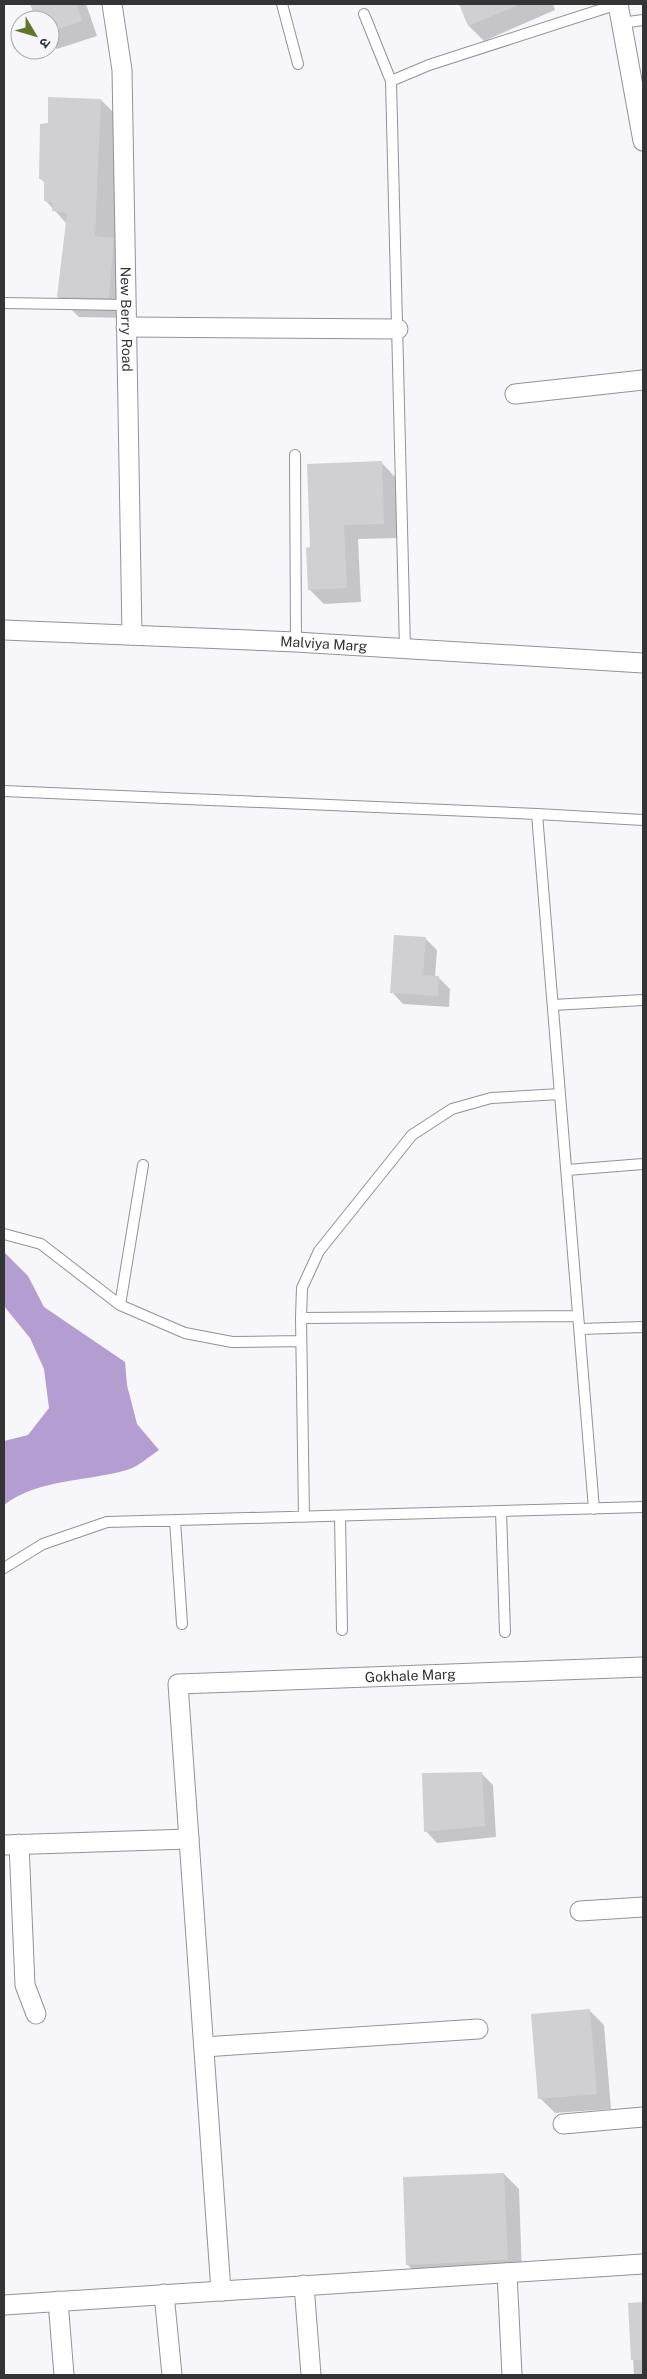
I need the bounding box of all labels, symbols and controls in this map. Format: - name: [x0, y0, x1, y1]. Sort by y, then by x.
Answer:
- north arrow: [10, 10, 60, 60]
- text: उ: [36, 35, 54, 52]
- street label: New Berry Road: [117, 266, 135, 372]
- street label: Malviya Marg: [280, 633, 368, 654]
- street label: Gokhale Marg: [365, 1666, 456, 1685]

